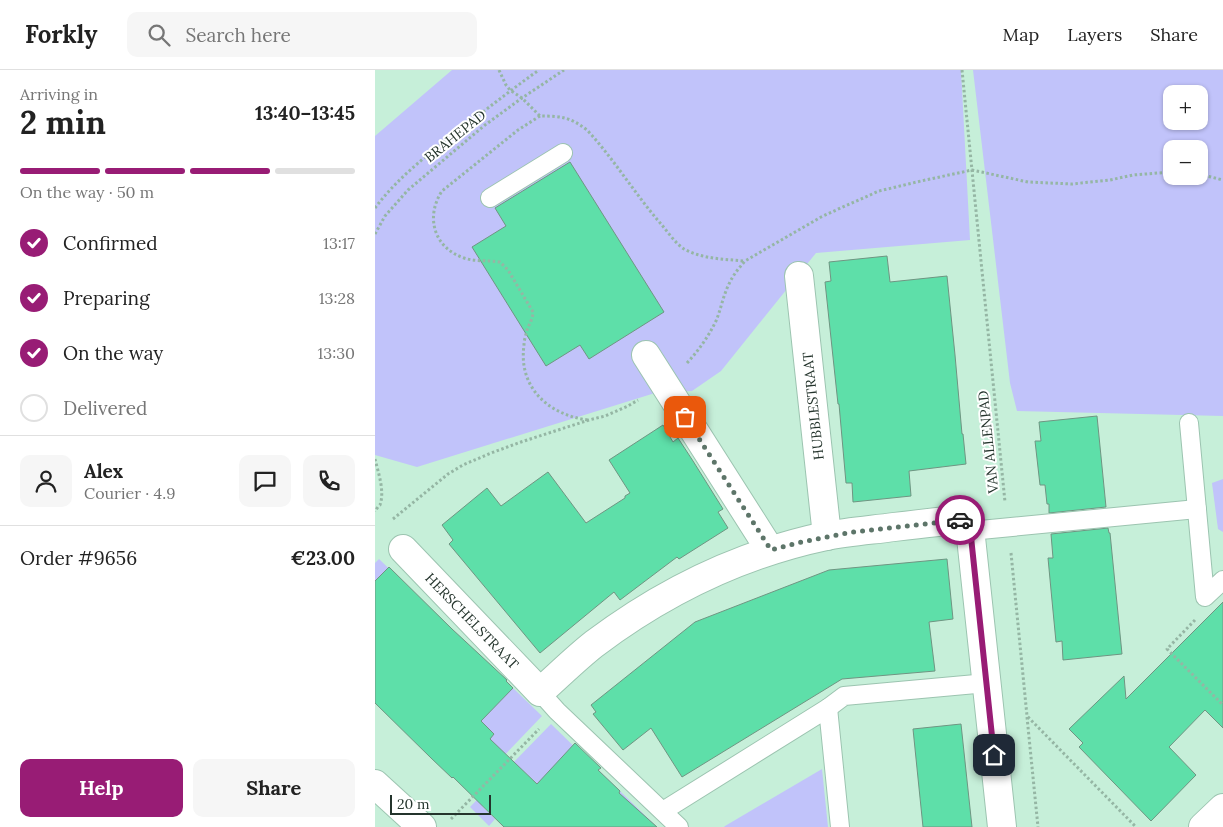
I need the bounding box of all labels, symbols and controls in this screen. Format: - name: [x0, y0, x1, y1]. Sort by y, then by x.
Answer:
- search box: [127, 12, 477, 57]
- text: Forkly: [25, 19, 97, 50]
- icon: search: [145, 21, 173, 49]
- text: Search here: [185, 23, 291, 47]
- text: Map: [1003, 23, 1039, 46]
- text: Layers: [1067, 23, 1122, 46]
- text: Share: [1150, 23, 1198, 46]
- text: Arriving in: [20, 84, 98, 104]
- map controls: [1163, 85, 1208, 185]
- button: +: [1163, 85, 1208, 130]
- text: 13:40–13:45: [255, 101, 355, 125]
- text: 2 min: [20, 102, 106, 143]
- street label: BRAHEPAD: [421, 106, 489, 166]
- button: −: [1163, 140, 1208, 185]
- text: On the way · 50 m: [20, 182, 154, 202]
- icon: check: [20, 229, 48, 257]
- text: Confirmed: [63, 231, 158, 255]
- text: 13:17: [323, 233, 355, 253]
- icon: check: [20, 284, 48, 312]
- text: Preparing: [63, 286, 150, 310]
- text: 13:28: [319, 288, 355, 308]
- icon: check: [20, 339, 48, 367]
- text: On the way: [63, 341, 163, 365]
- text: 13:30: [317, 343, 355, 363]
- street label: HUBBLESTRAAT: [798, 351, 828, 461]
- street label: VAN ALLENPAD: [974, 390, 1002, 495]
- text: Delivered: [63, 396, 147, 420]
- pin: [664, 396, 706, 438]
- icon: bag: [671, 403, 699, 431]
- button: person: [20, 455, 72, 507]
- button: chat: [239, 455, 291, 507]
- button: phone: [303, 455, 355, 507]
- text: Alex: [84, 459, 123, 483]
- text: Courier · 4.9: [84, 483, 175, 503]
- courier: [935, 495, 985, 545]
- icon: car: [946, 506, 974, 534]
- text: Order #9656: [20, 546, 137, 570]
- text: €23.00: [291, 546, 355, 570]
- street label: HERSCHELSTRAAT: [421, 569, 523, 673]
- pin: [973, 734, 1015, 776]
- icon: home: [980, 741, 1008, 769]
- button: Help: [20, 759, 183, 817]
- button: Share: [193, 759, 355, 817]
- scale bar: [390, 792, 491, 815]
- text: 20 m: [397, 795, 429, 813]

